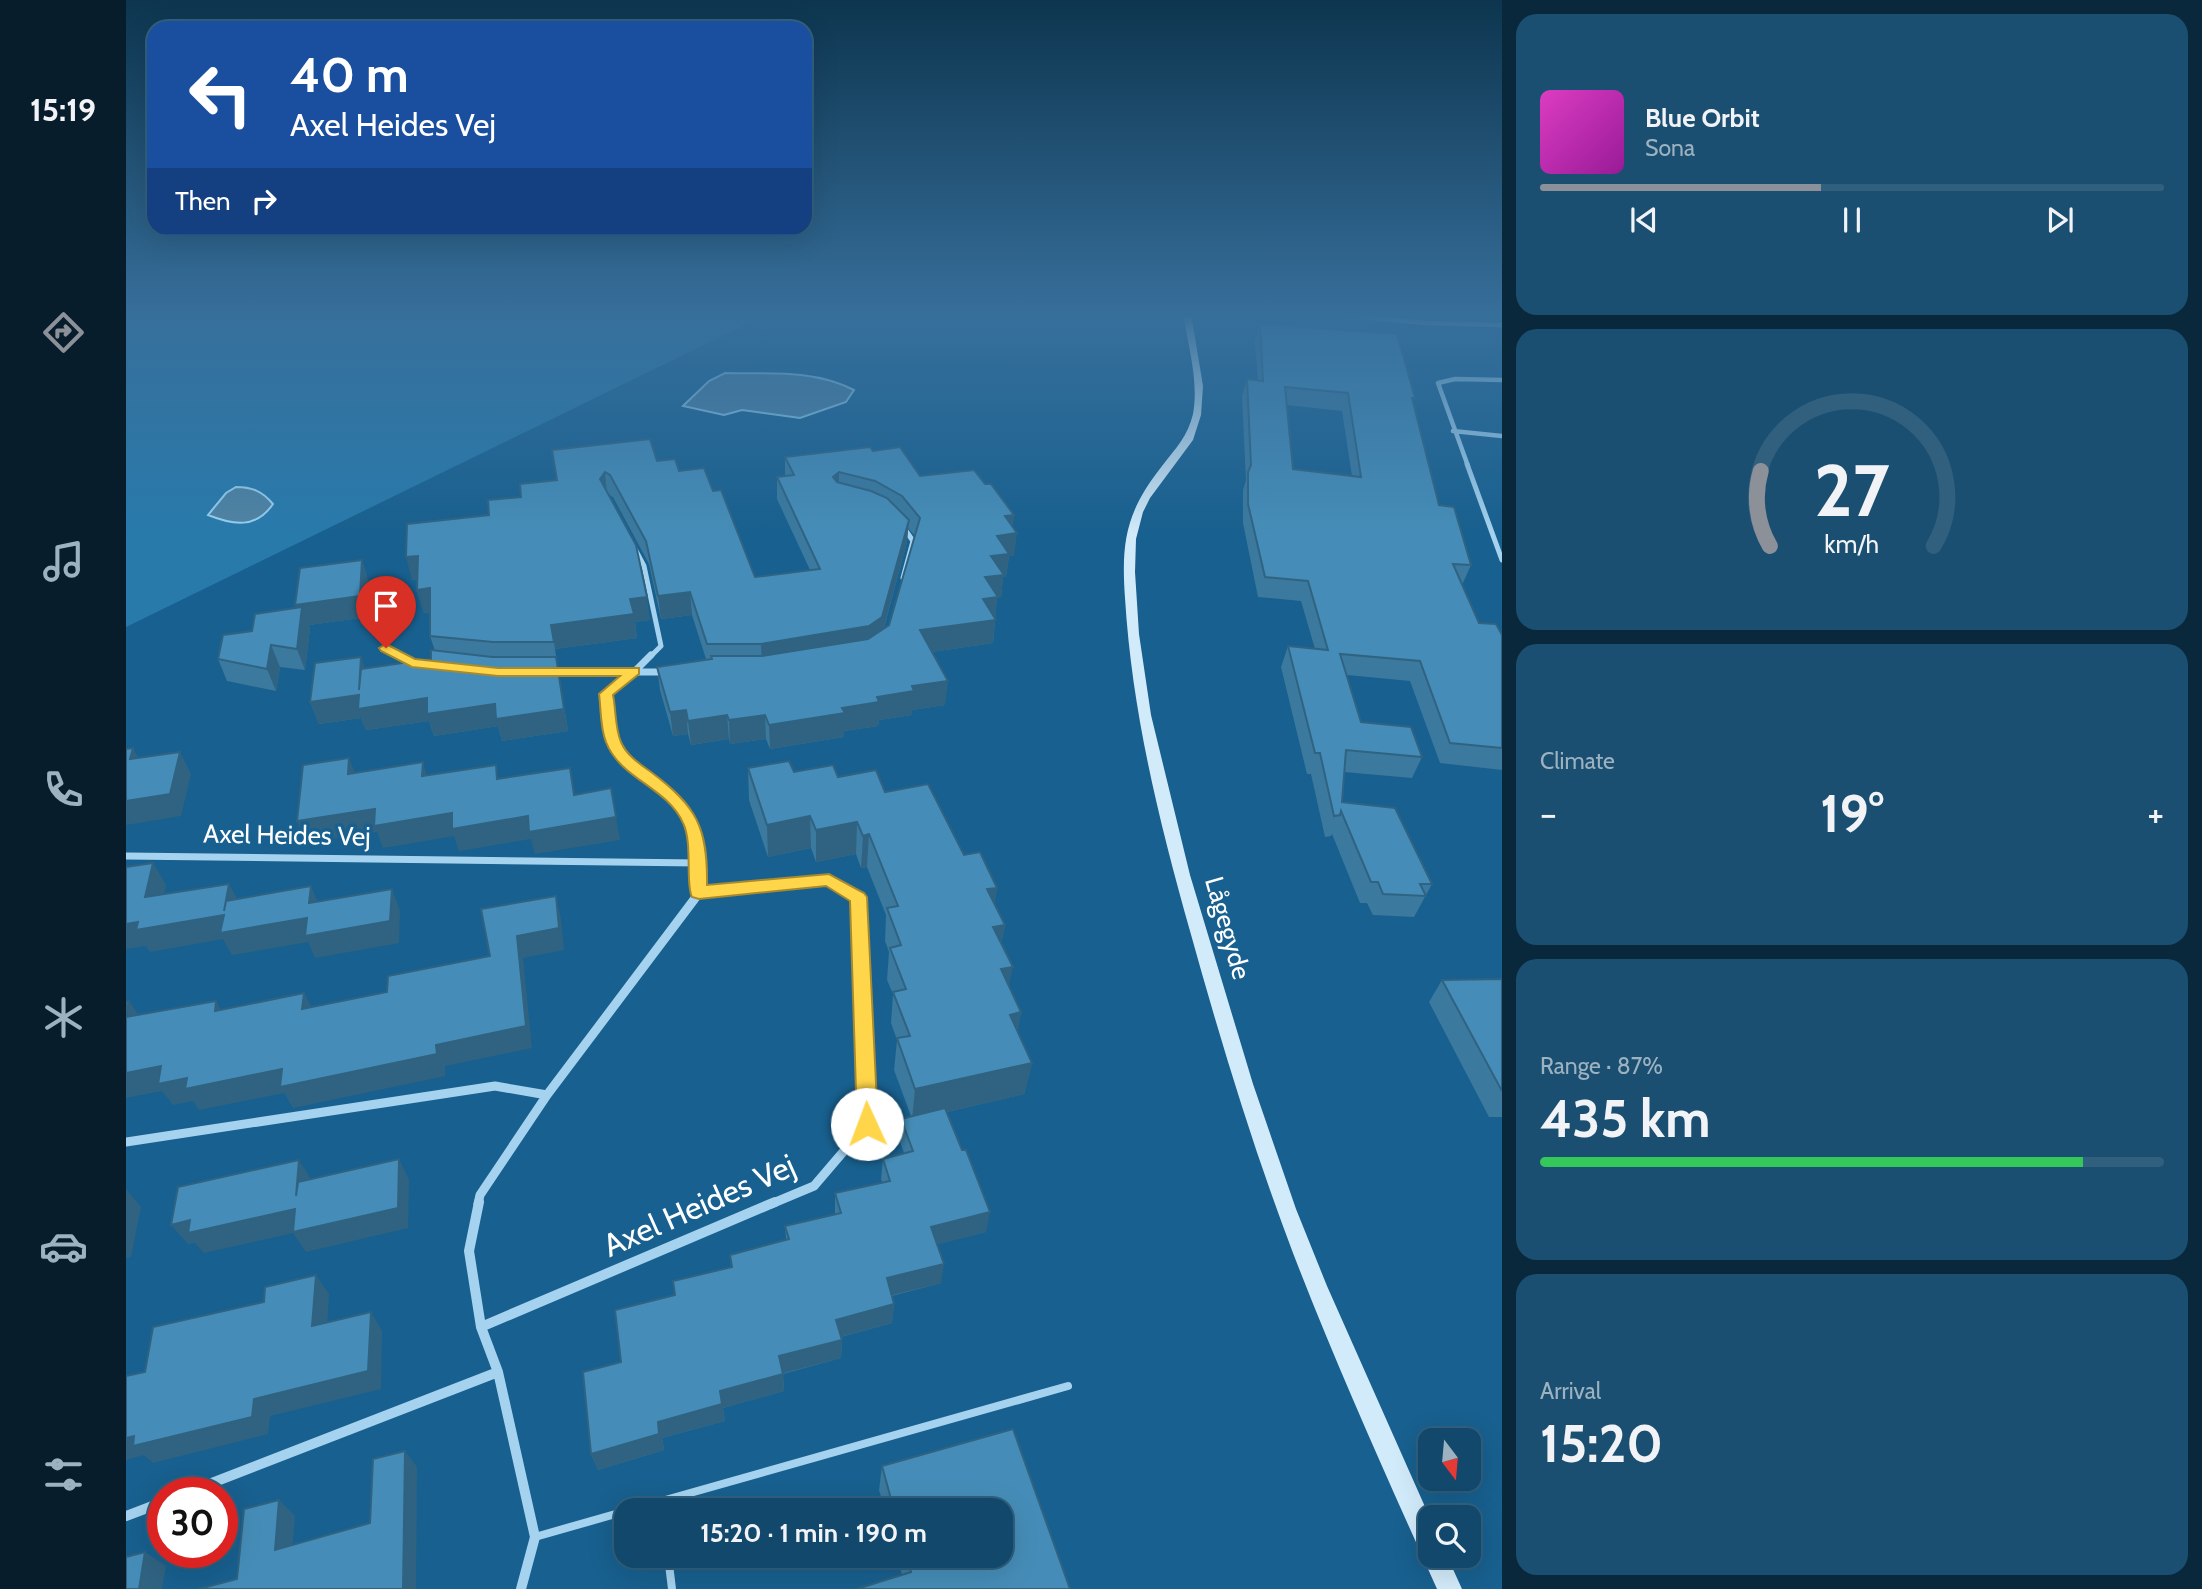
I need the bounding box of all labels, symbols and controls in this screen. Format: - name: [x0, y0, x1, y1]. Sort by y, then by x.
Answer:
- text: 40 m: [290, 45, 409, 104]
- icon: left: [175, 49, 266, 140]
- text: 15:19: [30, 90, 96, 129]
- text: Blue Orbit: [1645, 102, 1760, 134]
- text: Axel Heides Vej: [290, 105, 496, 144]
- text: Sona: [1645, 134, 1695, 162]
- icon: right: [245, 182, 283, 220]
- text: Then: [175, 185, 231, 217]
- icon: previous: [1625, 201, 1663, 239]
- icon: pause: [1833, 201, 1871, 239]
- icon: next: [2041, 201, 2079, 239]
- icon: directions: [39, 308, 88, 357]
- text: 27: [1814, 446, 1890, 534]
- text: km/h: [1825, 528, 1879, 558]
- icon: music: [39, 537, 88, 586]
- pin: [356, 576, 416, 648]
- icon: arrive: [367, 587, 405, 625]
- text: Climate: [1540, 747, 1615, 775]
- icon: phone: [39, 765, 88, 814]
- text: 19°: [1820, 782, 1884, 845]
- text: −: [1540, 790, 1557, 837]
- text: +: [2147, 790, 2164, 837]
- street label: Axel Heides Vej: [203, 818, 371, 852]
- street label: Lågegyde: [1198, 873, 1258, 983]
- icon: climate: [39, 993, 88, 1042]
- text: Range · 87%: [1540, 1052, 1663, 1080]
- position arrow: [830, 1087, 904, 1161]
- text: 435 km: [1540, 1087, 1710, 1150]
- street label: Axel Heides Vej: [597, 1145, 801, 1265]
- icon: car: [39, 1222, 88, 1271]
- text: Arrival: [1540, 1377, 1601, 1405]
- text: 15:20: [1540, 1412, 1663, 1475]
- north arrow: [1418, 1428, 1480, 1491]
- map controls: [1418, 1428, 1481, 1568]
- icon: filters: [39, 1450, 88, 1499]
- speed limit sign: 30: [147, 1477, 238, 1568]
- button: search: [1418, 1505, 1481, 1568]
- text: 15:20 · 1 min · 190 m: [700, 1517, 927, 1549]

